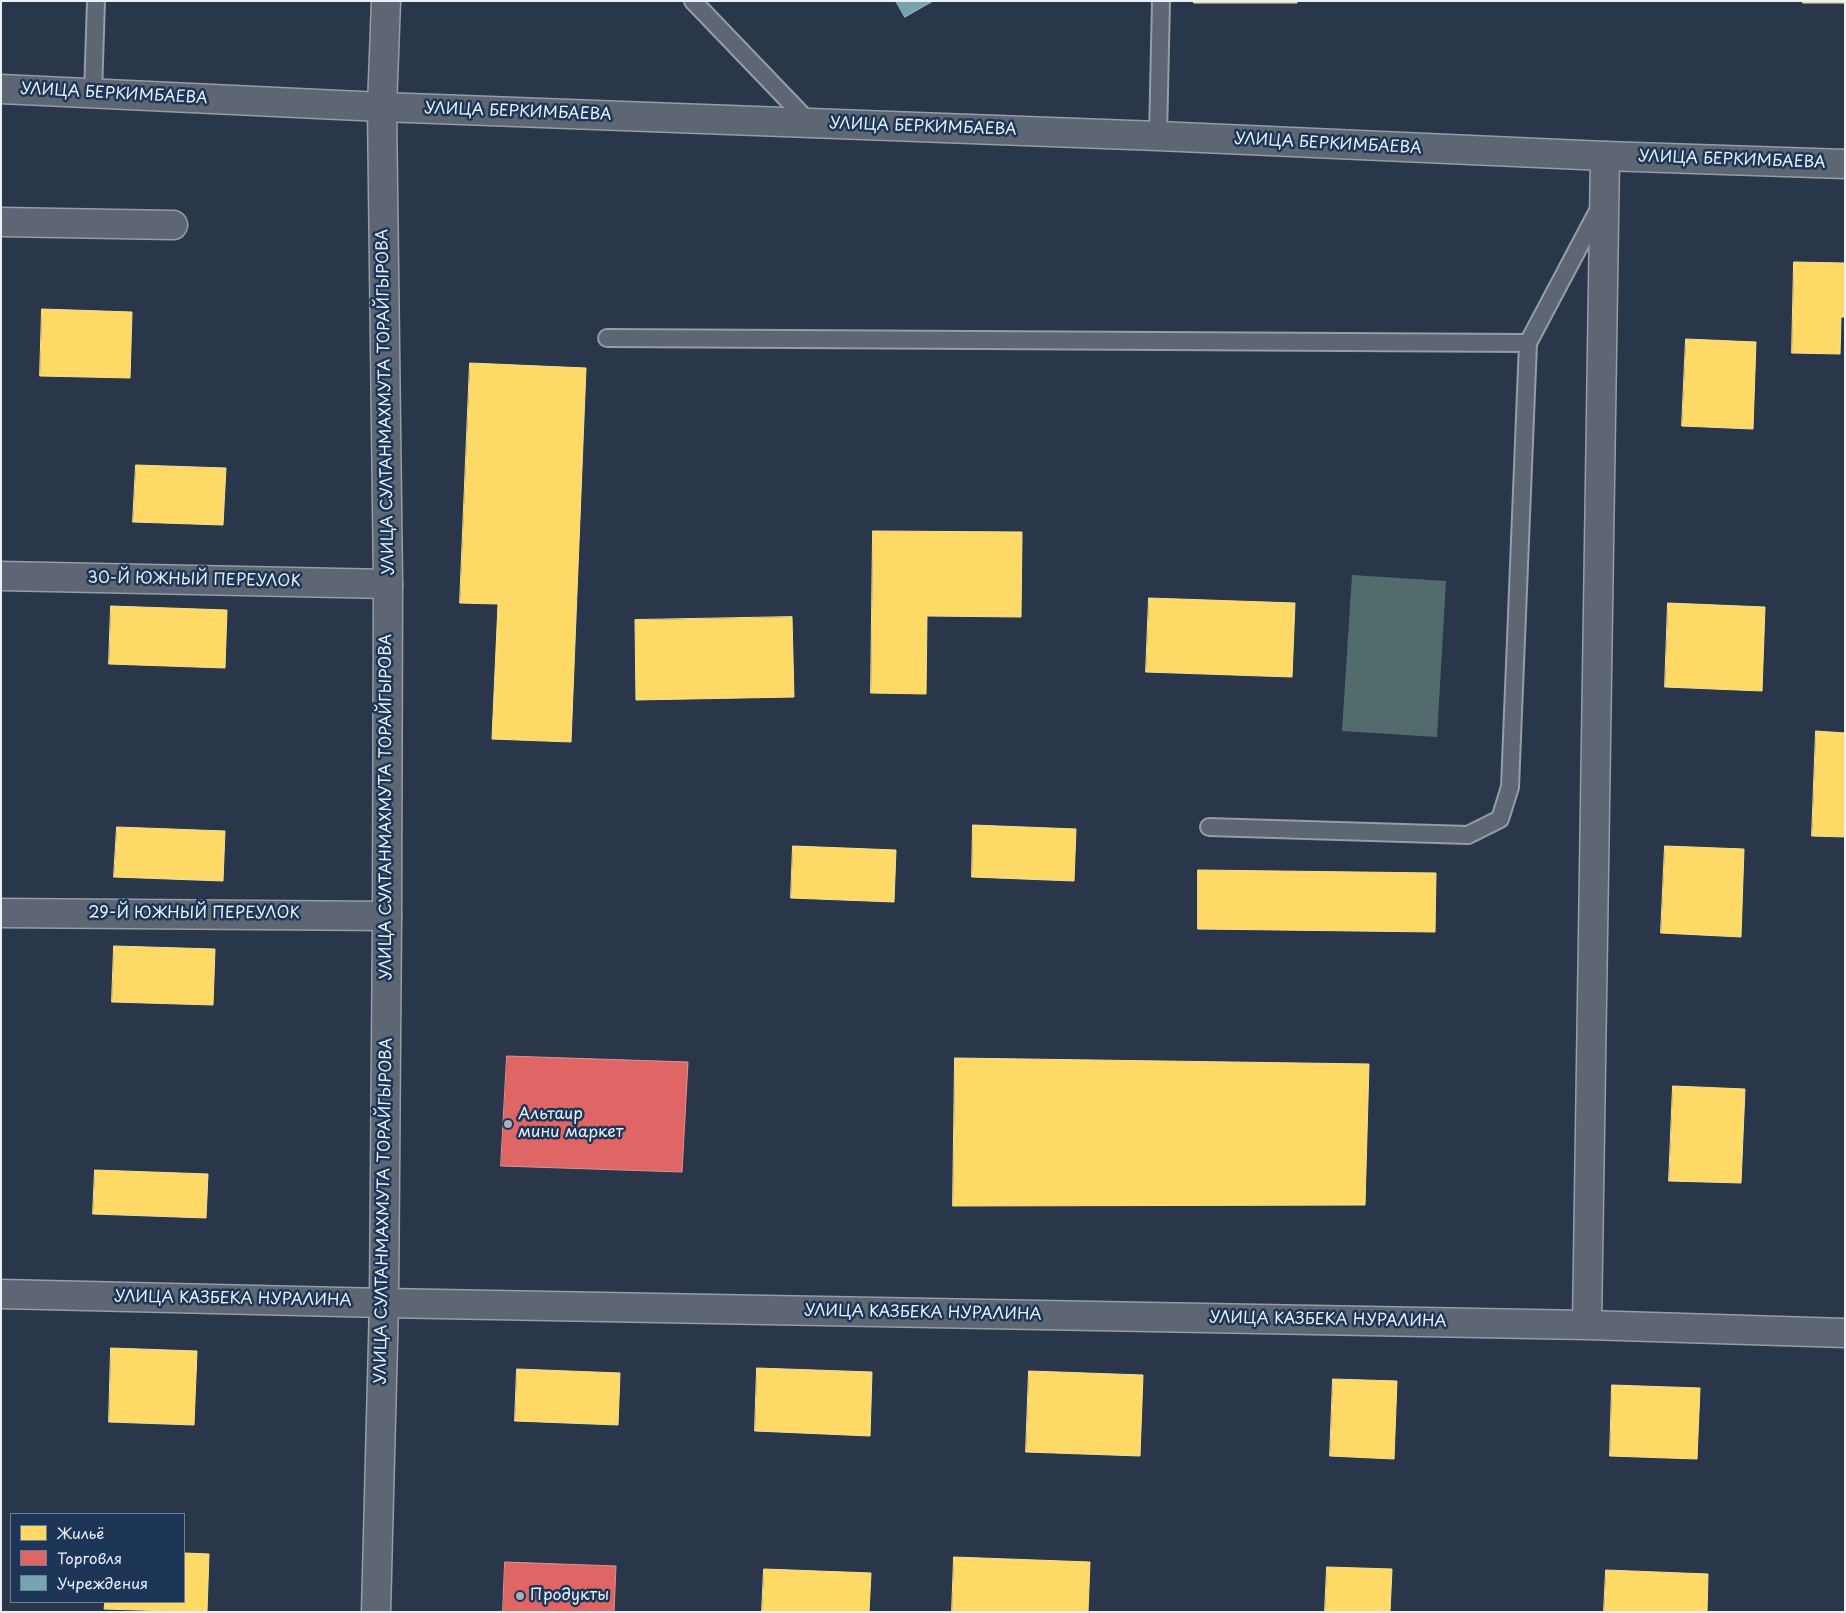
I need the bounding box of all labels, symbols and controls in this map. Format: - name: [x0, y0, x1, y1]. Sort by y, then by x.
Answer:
- street label: УЛИЦА БЕРКИМБАЕВА: [20, 80, 208, 108]
- street label: УЛИЦА БЕРКИМБАЕВА: [424, 99, 612, 125]
- street label: УЛИЦА БЕРКИМБАЕВА: [829, 114, 1017, 140]
- street label: УЛИЦА БЕРКИМБАЕВА: [1234, 130, 1422, 158]
- street label: УЛИЦА БЕРКИМБАЕВА: [1638, 147, 1826, 173]
- street label: УЛИЦА СУЛТАНМАХМУТА ТОРАЙГЫРОВА: [373, 229, 399, 575]
- street label: 30-Й ЮЖНЫЙ ПЕРЕУЛОК: [87, 569, 301, 591]
- street label: УЛИЦА СУЛТАНМАХМУТА ТОРАЙГЫРОВА: [377, 634, 397, 980]
- street label: 29-Й ЮЖНЫЙ ПЕРЕУЛОК: [88, 904, 300, 924]
- street label: УЛИЦА СУЛТАНМАХМУТА ТОРАЙГЫРОВА: [371, 1038, 397, 1384]
- place label: Альтаир мини маркет: [518, 1105, 624, 1143]
- marker: Альтаир мини маркет: [502, 1118, 514, 1130]
- street label: УЛИЦА КАЗБЕКА НУРАЛИНА: [114, 1287, 352, 1311]
- street label: УЛИЦА КАЗБЕКА НУРАЛИНА: [804, 1301, 1042, 1325]
- street label: УЛИЦА КАЗБЕКА НУРАЛИНА: [1209, 1308, 1447, 1332]
- legend: [10, 1513, 185, 1603]
- text: Жильё: [57, 1521, 104, 1544]
- text: Торговля: [57, 1546, 122, 1569]
- text: Учреждения: [57, 1571, 148, 1594]
- place label: Продукты: [530, 1586, 609, 1606]
- marker: Продукты: [514, 1590, 526, 1602]

